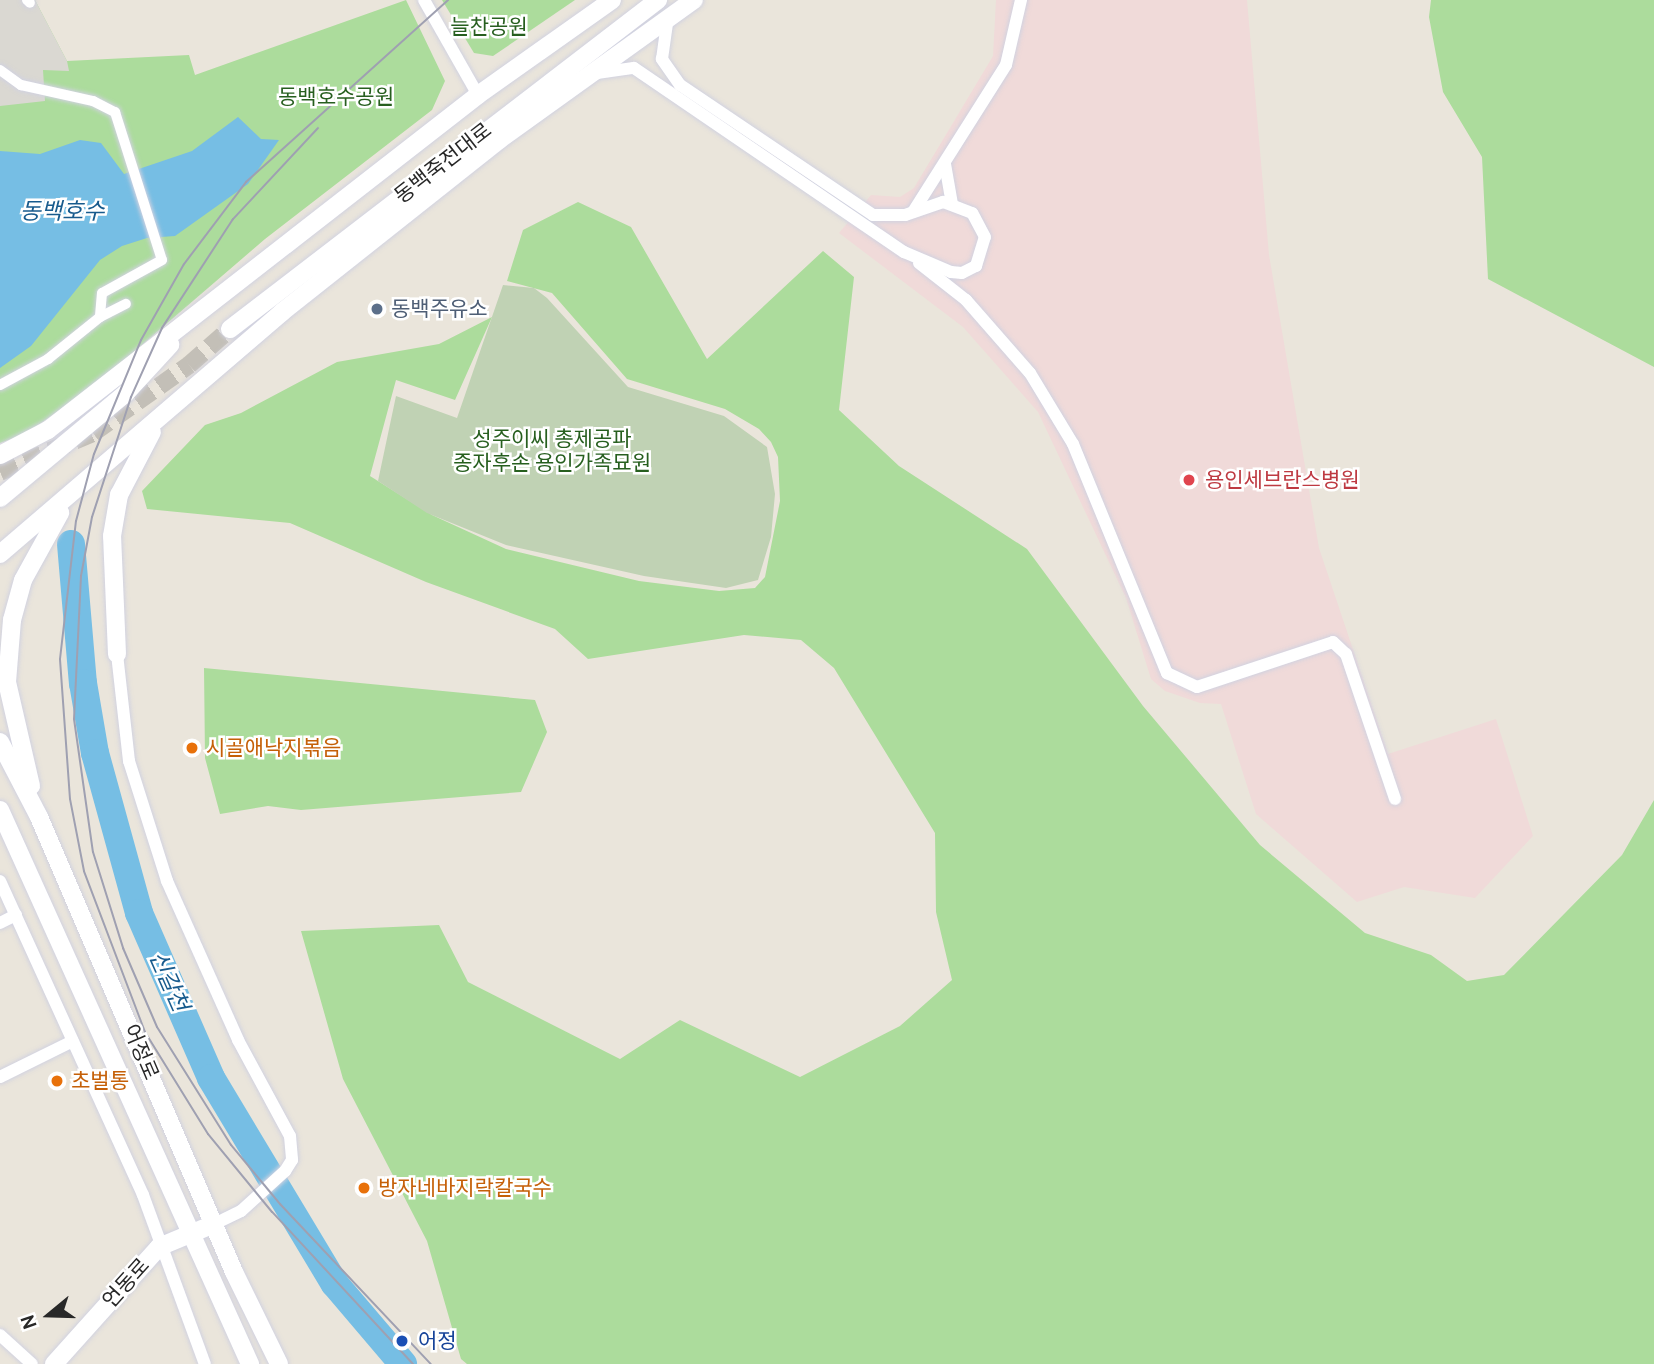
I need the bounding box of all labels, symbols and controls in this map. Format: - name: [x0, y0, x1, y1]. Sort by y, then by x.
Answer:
- park label: 늘찬공원: [450, 14, 528, 40]
- park label: 동백호수공원: [278, 84, 394, 110]
- street label: 동백죽전대로: [390, 117, 496, 209]
- water label: 동백호수: [20, 197, 104, 225]
- place label: 동백주유소: [391, 296, 488, 322]
- marker: 동백주유소: [369, 301, 385, 317]
- park label: 성주이씨 총제공파 종자후손 용인가족묘원: [453, 426, 651, 476]
- place label: 용인세브란스병원: [1205, 467, 1360, 493]
- marker: 용인세브란스병원: [1179, 470, 1199, 490]
- place label: 시골애낙지볶음: [206, 735, 341, 761]
- marker: 시골애낙지볶음: [184, 740, 200, 756]
- water label: 신갈천: [143, 946, 195, 1016]
- street label: 어정로: [118, 1020, 164, 1084]
- place label: 초벌통: [71, 1068, 129, 1094]
- marker: 초벌통: [49, 1073, 65, 1089]
- place label: 방자네바지락칼국수: [378, 1175, 552, 1201]
- marker: 방자네바지락칼국수: [356, 1180, 372, 1196]
- street label: 언동로: [97, 1253, 155, 1313]
- north arrow: [14, 1280, 84, 1350]
- text: N: [16, 1312, 42, 1332]
- place label: 어정: [418, 1328, 457, 1354]
- marker: 어정: [392, 1331, 412, 1351]

